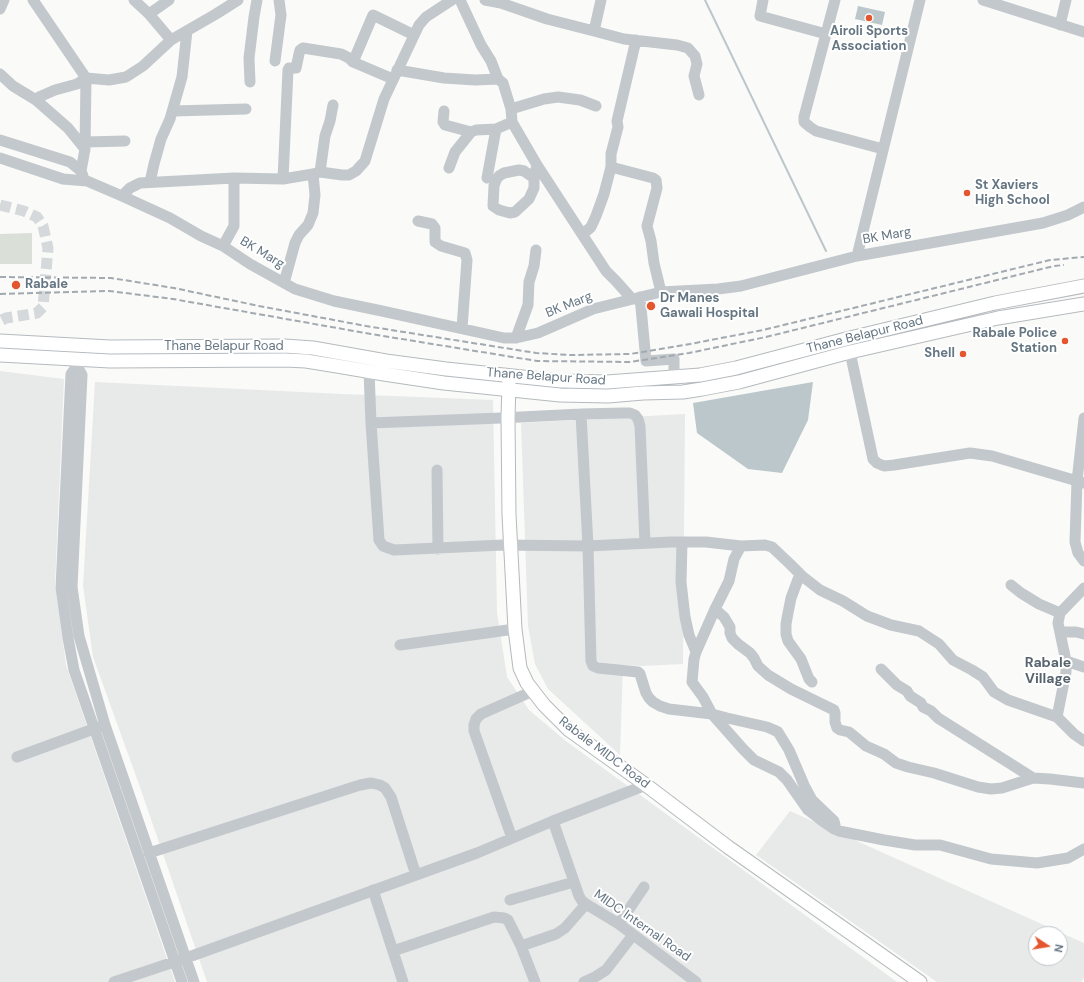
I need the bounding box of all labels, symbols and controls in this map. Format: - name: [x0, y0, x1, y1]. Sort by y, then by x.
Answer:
- marker: Airoli Sports Association: [864, 13, 874, 23]
- place label: Airoli Sports Association: [830, 24, 908, 55]
- place label: St Xaviers High School: [975, 178, 1050, 209]
- marker: St Xaviers High School: [962, 188, 972, 198]
- street label: BK Marg: [862, 224, 912, 248]
- street label: BK Marg: [237, 234, 287, 272]
- place label: Rabale: [25, 277, 68, 293]
- marker: Rabale: [10, 279, 22, 291]
- street label: BK Marg: [543, 289, 595, 321]
- place label: Dr Manes Gawali Hospital: [660, 291, 759, 322]
- marker: Dr Manes Gawali Hospital: [645, 300, 657, 312]
- street label: Thane Belapur Road: [805, 313, 925, 357]
- place label: Rabale Police Station: [973, 326, 1057, 357]
- marker: Rabale Police Station: [1060, 336, 1070, 346]
- street label: Thane Belapur Road: [164, 339, 284, 355]
- place label: Shell: [924, 346, 955, 362]
- marker: Shell: [958, 349, 968, 359]
- street label: Thane Belapur Road: [486, 365, 606, 389]
- district label: Rabale Village: [1025, 655, 1071, 688]
- street label: Rabale MIDC Road: [556, 714, 652, 792]
- street label: MIDC Internal Road: [591, 887, 693, 965]
- north arrow: [1028, 926, 1068, 966]
- text: N: [1051, 943, 1066, 954]

